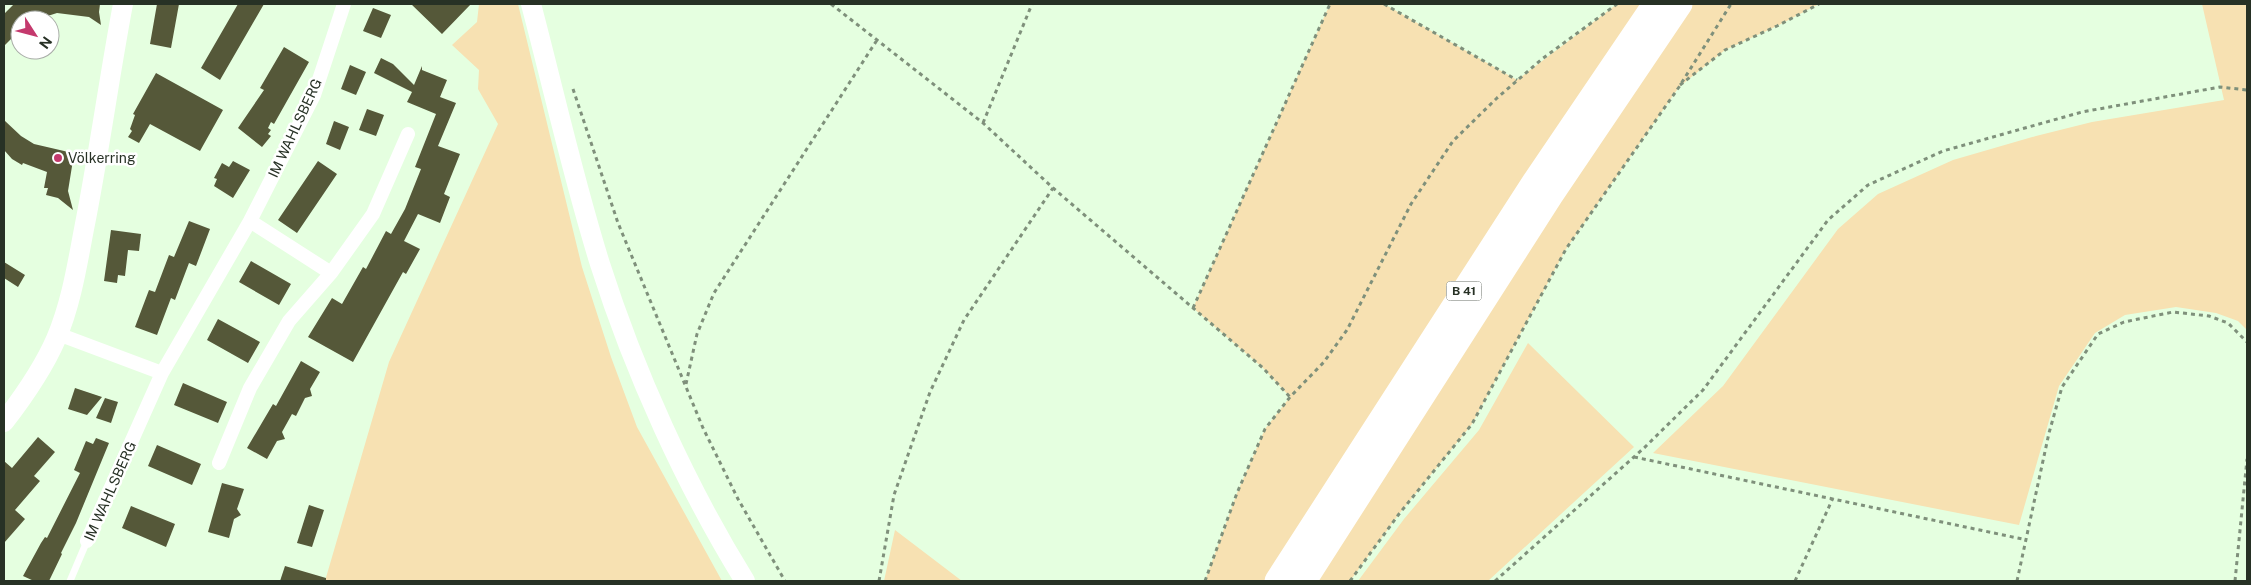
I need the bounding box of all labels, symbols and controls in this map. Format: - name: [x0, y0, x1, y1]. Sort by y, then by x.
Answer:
- north arrow: [10, 10, 60, 60]
- text: N: [36, 34, 55, 52]
- street label: IM WAHLSBERG: [265, 76, 325, 180]
- place label: Völkerring: [68, 150, 136, 166]
- marker: Völkerring: [52, 152, 64, 164]
- road number: B 41: [1446, 282, 1482, 300]
- street label: IM WAHLSBERG: [81, 439, 139, 543]

